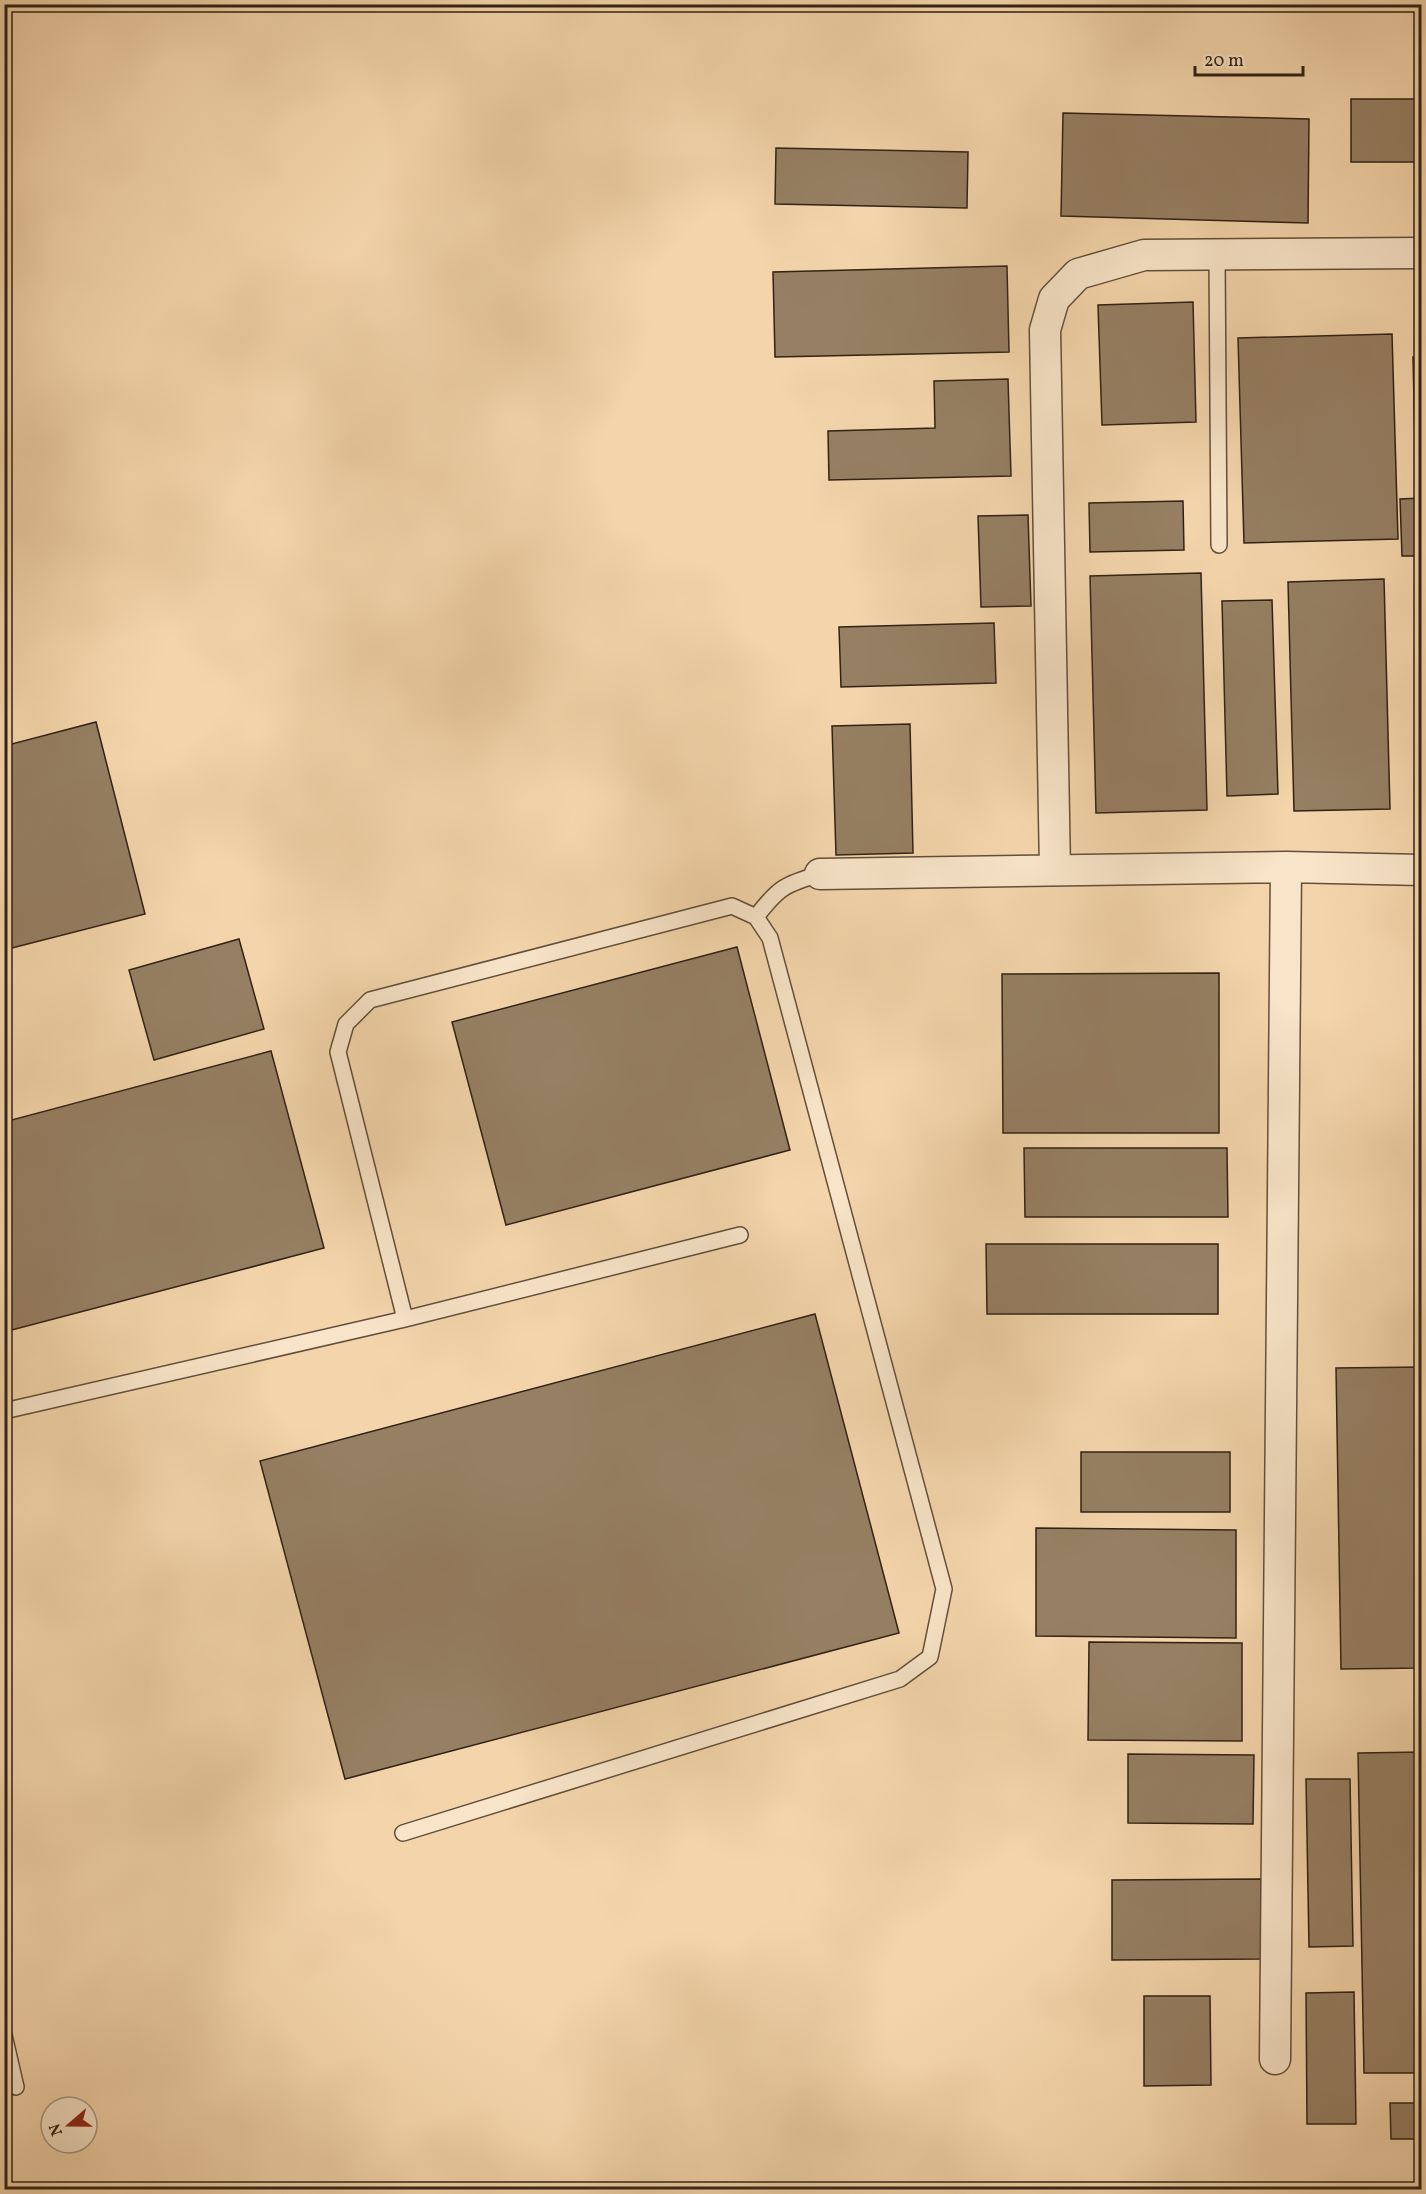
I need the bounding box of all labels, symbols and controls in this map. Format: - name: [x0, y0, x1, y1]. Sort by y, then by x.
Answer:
- scale bar: [1195, 39, 1303, 77]
- text: 20 m: [1204, 49, 1244, 74]
- north arrow: [39, 2095, 99, 2155]
- text: N: [44, 2120, 69, 2139]

